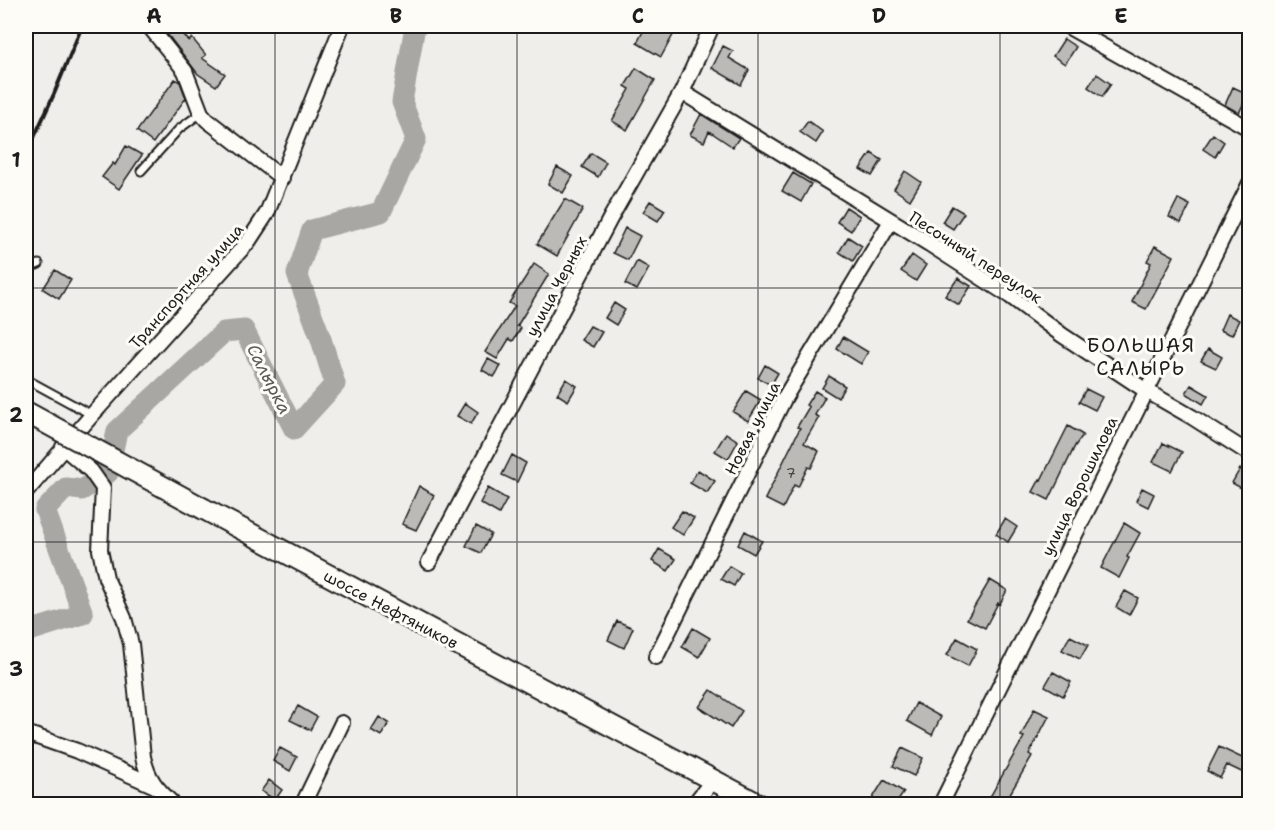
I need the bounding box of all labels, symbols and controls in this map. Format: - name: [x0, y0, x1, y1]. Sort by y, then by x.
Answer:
- text: A: [146, 3, 162, 29]
- text: B: [390, 3, 402, 29]
- text: C: [632, 3, 644, 29]
- text: D: [872, 3, 886, 29]
- text: E: [1114, 3, 1128, 29]
- text: 1: [11, 147, 21, 173]
- street label: Песочный переулок: [905, 207, 1047, 309]
- street label: Транспортная улица: [125, 219, 248, 353]
- street label: улица Черных: [521, 232, 592, 340]
- district label: БОЛЬШАЯ САЛЫРЬ: [1087, 332, 1195, 381]
- water label: Салырка: [241, 340, 297, 418]
- street label: Новая улица: [720, 378, 785, 479]
- text: 2: [9, 402, 23, 428]
- street label: улица Ворошилова: [1037, 413, 1122, 559]
- house number: 7: [786, 464, 796, 482]
- street label: шоссе Нефтяников: [320, 565, 462, 654]
- text: 3: [9, 656, 23, 682]

